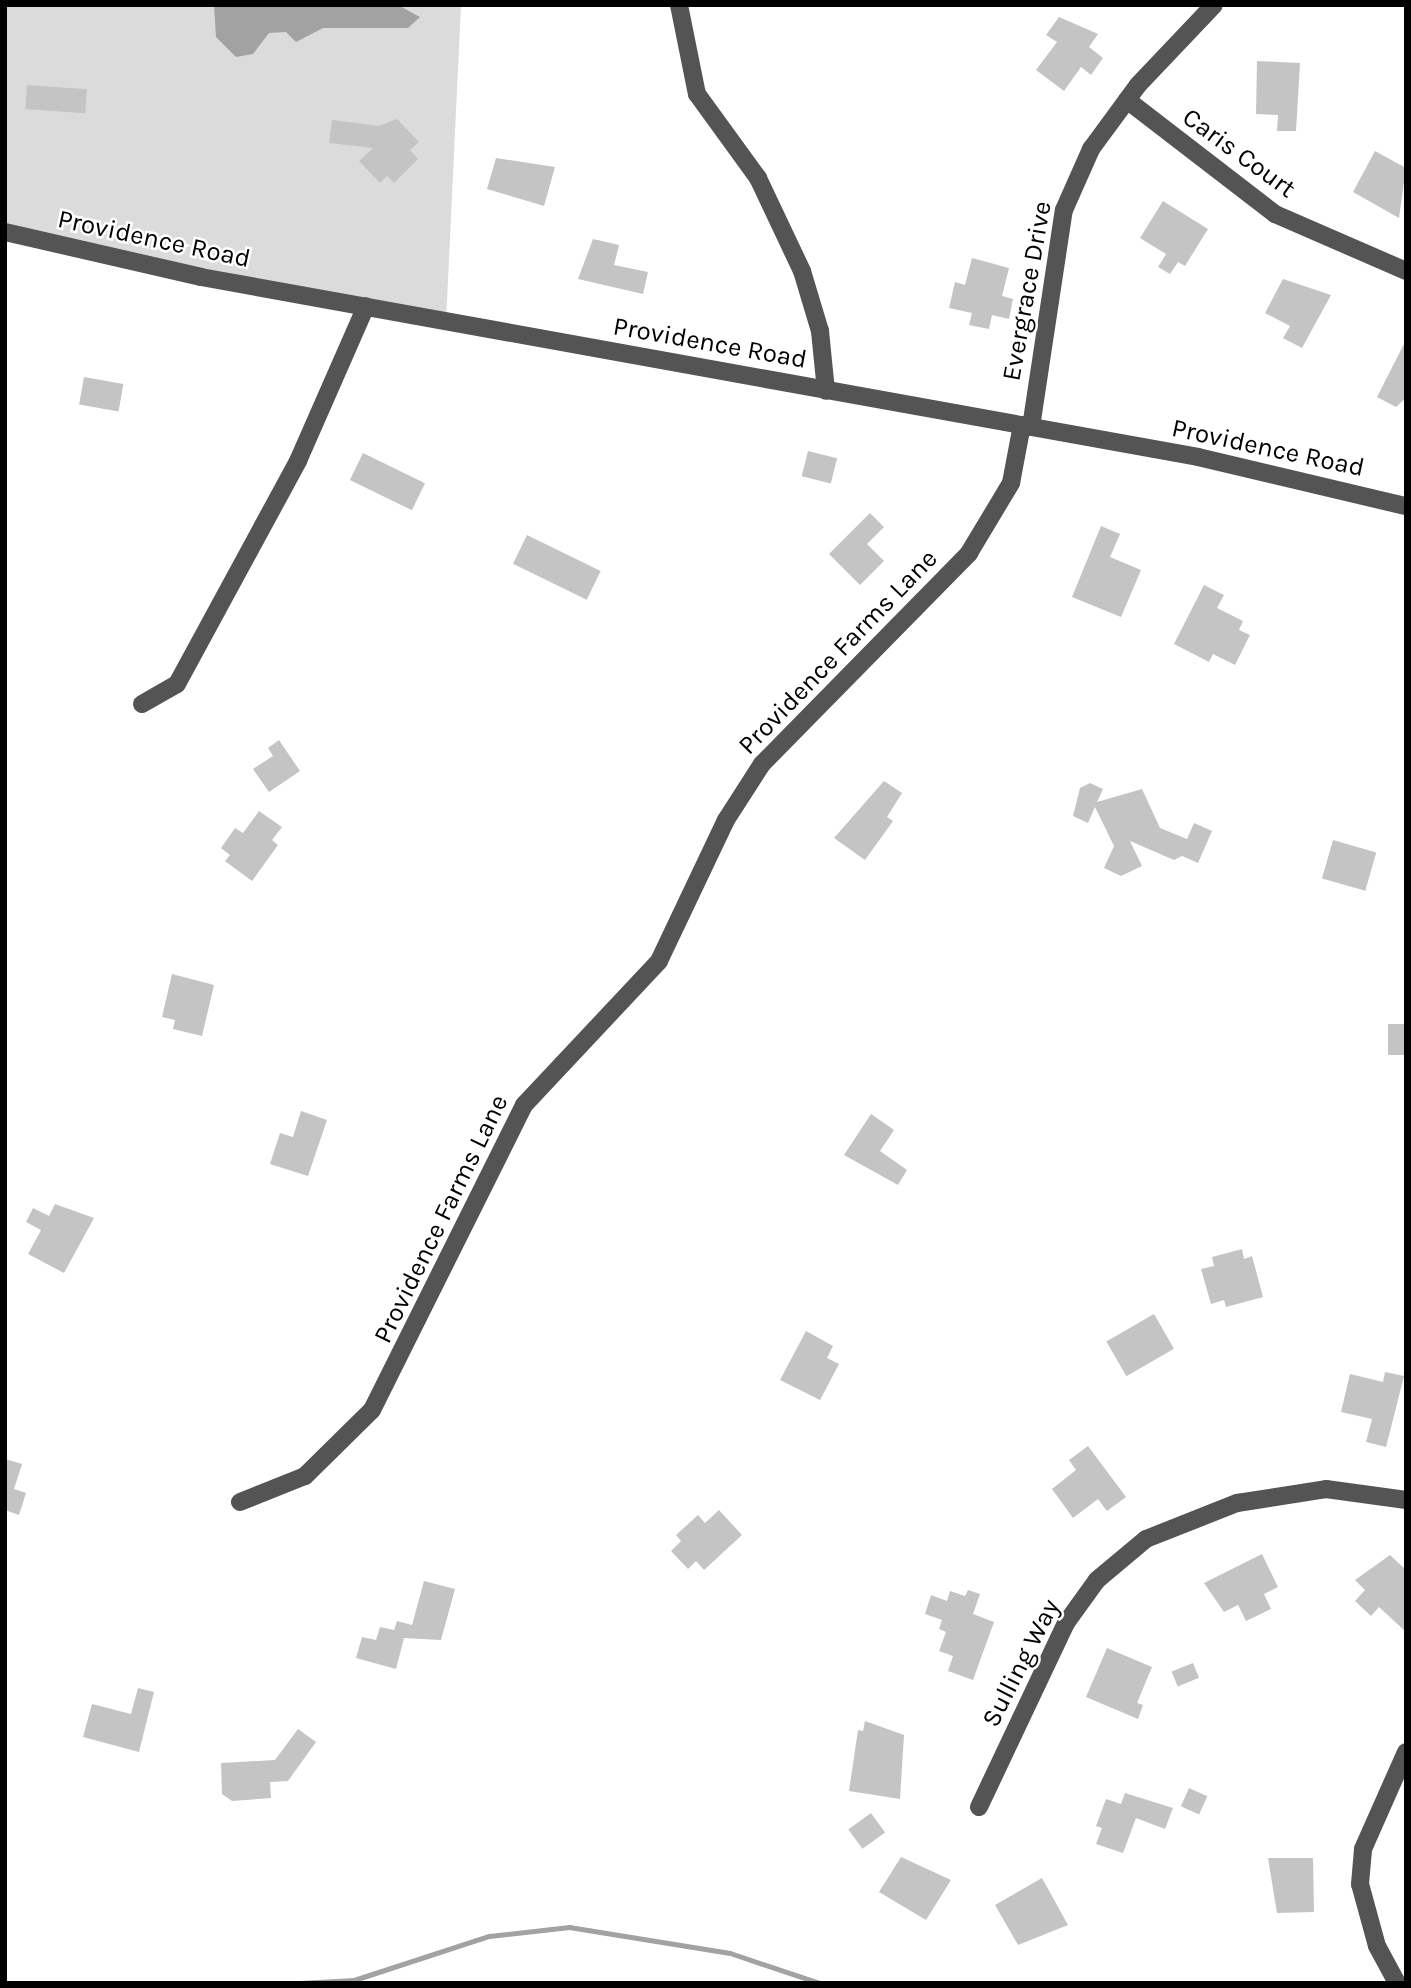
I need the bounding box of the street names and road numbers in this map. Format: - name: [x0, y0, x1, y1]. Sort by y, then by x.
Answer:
- street label: Caris Court: [1176, 101, 1302, 205]
- street label: Evergrace Drive: [996, 199, 1058, 383]
- street label: Providence Road: [55, 203, 253, 275]
- street label: Providence Road: [611, 311, 809, 375]
- street label: Providence Road: [1169, 412, 1367, 484]
- street label: Providence Farms Lane: [732, 543, 944, 761]
- street label: Providence Farms Lane: [367, 1090, 515, 1348]
- street label: Sulling Way: [976, 1594, 1066, 1732]

